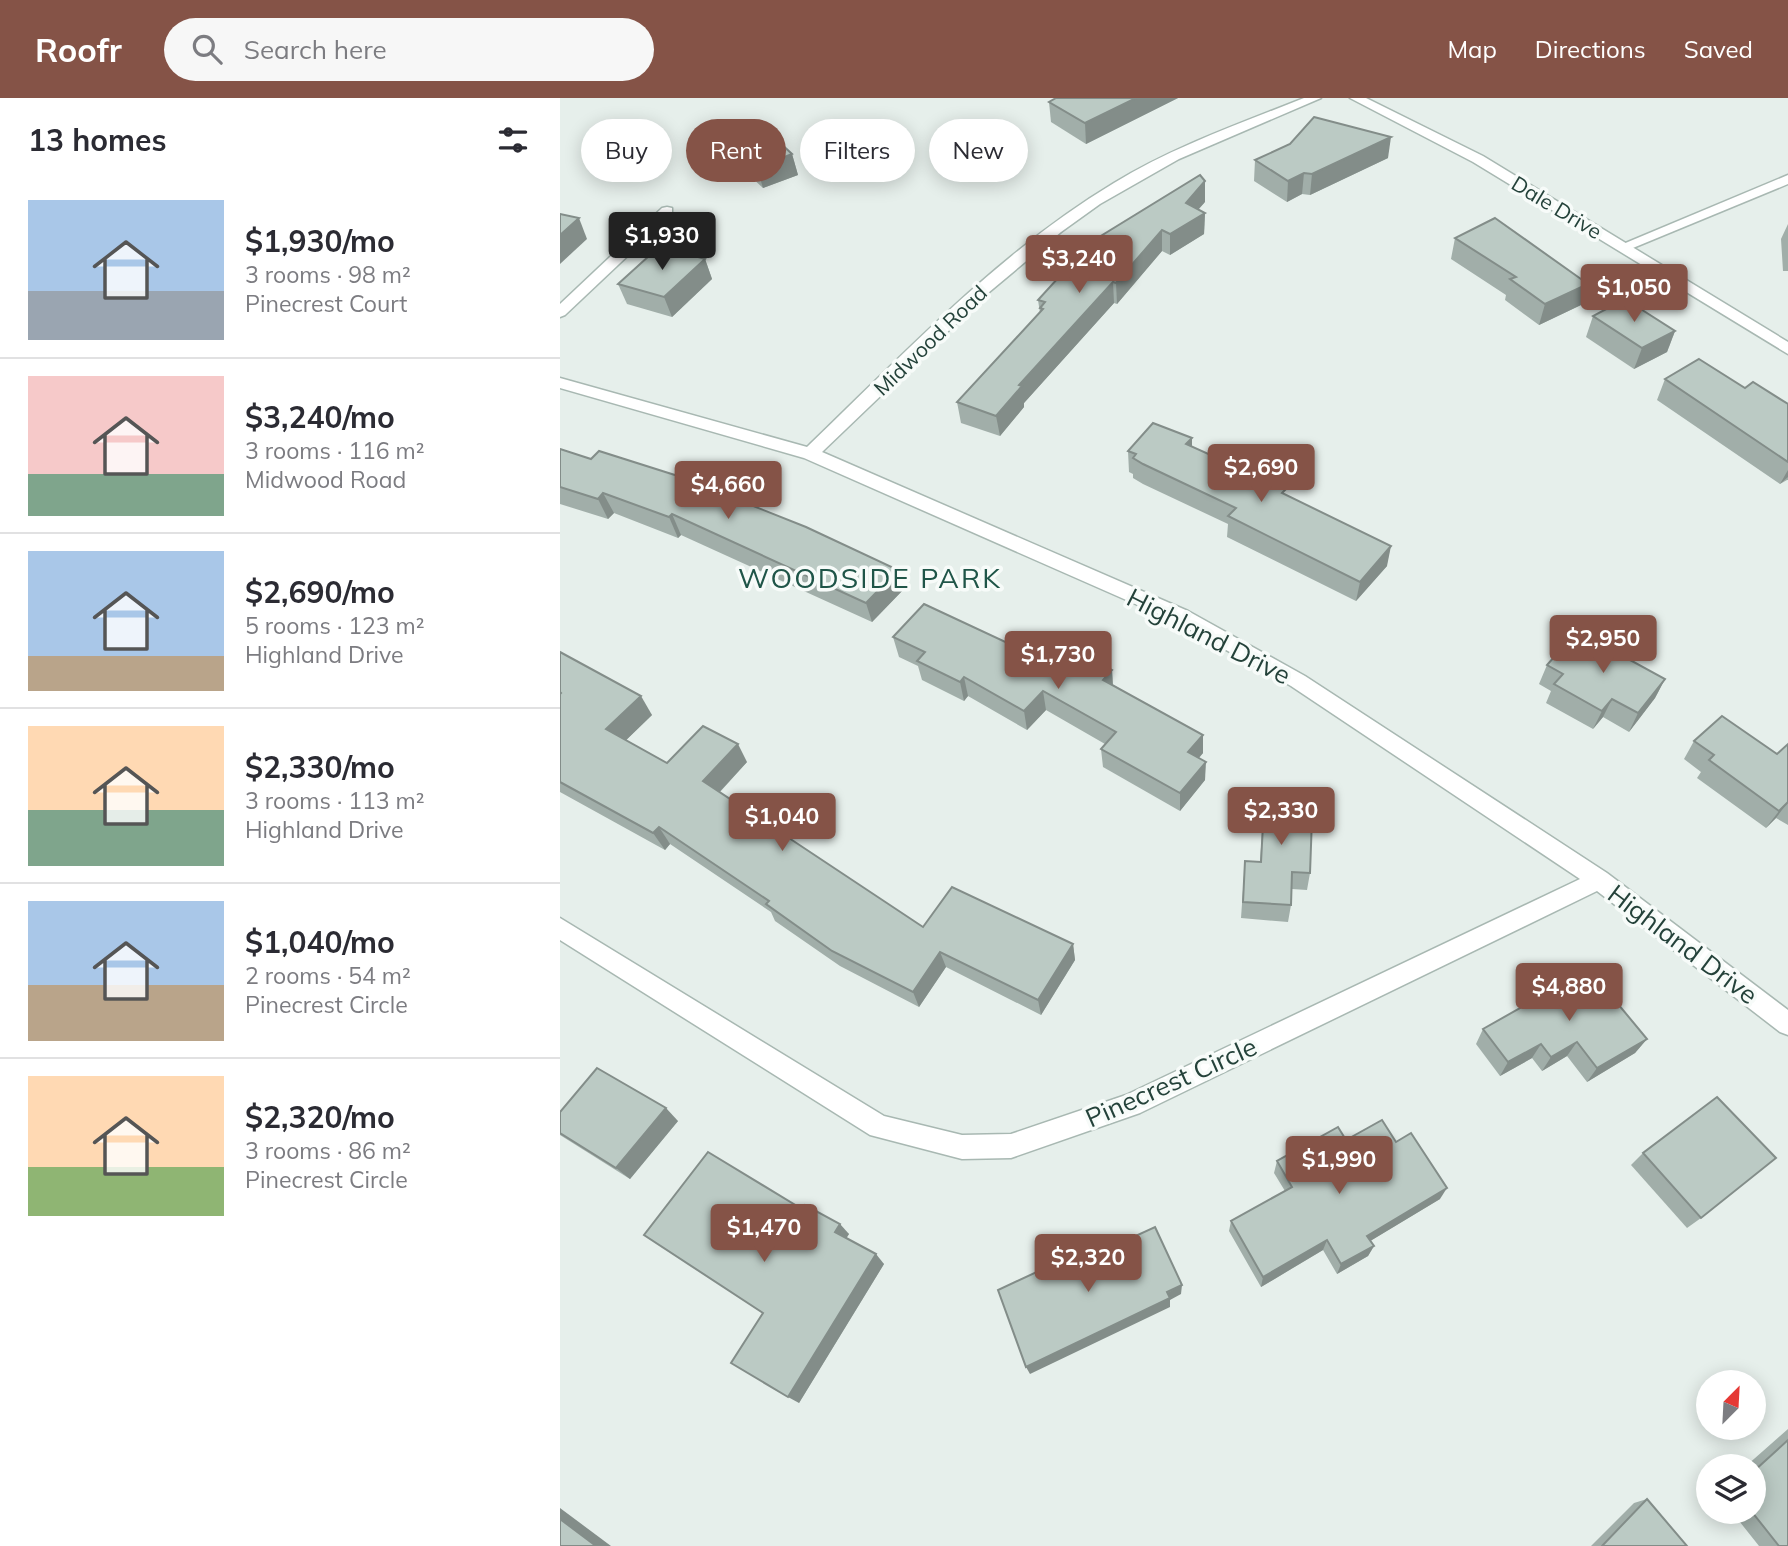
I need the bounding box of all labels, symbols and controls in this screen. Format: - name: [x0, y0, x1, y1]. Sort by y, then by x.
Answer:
- search box: [164, 18, 654, 81]
- text: Roofr: [35, 29, 122, 70]
- icon: search: [188, 30, 226, 68]
- text: Search here: [244, 33, 387, 66]
- text: Map: [1447, 34, 1497, 64]
- text: Directions: [1535, 34, 1646, 64]
- text: Saved: [1684, 34, 1753, 64]
- chip: Buy: [581, 119, 672, 182]
- chip: Rent: [686, 119, 786, 182]
- chip: Filters: [800, 119, 915, 182]
- chip: New: [929, 119, 1028, 182]
- text: 13 homes: [28, 121, 167, 159]
- icon: filters: [494, 121, 532, 159]
- street label: Dale Drive: [1507, 170, 1607, 244]
- pin: $1,930: [605, 212, 719, 272]
- text: $1,930: [625, 220, 699, 249]
- text: $1,930/mo: [245, 222, 395, 260]
- icon: home: [84, 228, 168, 312]
- pin: $3,240: [1022, 236, 1136, 295]
- text: $3,240: [1042, 243, 1116, 272]
- text: 3 rooms · 98 m²: [245, 260, 411, 289]
- pin: $1,050: [1577, 264, 1691, 324]
- text: $1,050: [1597, 272, 1671, 301]
- street label: Midwood Road: [868, 279, 992, 401]
- text: Pinecrest Court: [245, 289, 407, 318]
- text: $3,240/mo: [245, 398, 395, 436]
- icon: home: [84, 404, 168, 488]
- text: 3 rooms · 116 m²: [245, 436, 425, 465]
- pin: $2,690: [1204, 444, 1318, 504]
- text: $2,690: [1224, 452, 1298, 481]
- pin: $4,660: [671, 462, 785, 521]
- text: Midwood Road: [245, 465, 406, 494]
- text: $4,660: [691, 469, 765, 498]
- district label: WOODSIDE PARK: [738, 560, 1002, 595]
- text: $2,690/mo: [245, 573, 395, 611]
- icon: home: [84, 579, 168, 663]
- street label: Highland Drive: [1122, 581, 1296, 691]
- text: 5 rooms · 123 m²: [245, 611, 425, 640]
- pin: $2,950: [1546, 616, 1660, 675]
- text: $2,950: [1566, 623, 1640, 652]
- pin: $1,730: [1001, 632, 1115, 691]
- text: $1,730: [1021, 639, 1095, 668]
- text: Highland Drive: [245, 640, 404, 669]
- text: $2,330/mo: [245, 748, 395, 786]
- icon: home: [84, 754, 168, 838]
- text: 3 rooms · 113 m²: [245, 786, 425, 815]
- pin: $2,330: [1224, 788, 1338, 847]
- pin: $1,040: [725, 794, 839, 853]
- text: $2,330: [1244, 795, 1318, 824]
- text: $1,040: [745, 801, 819, 830]
- text: Highland Drive: [245, 815, 404, 844]
- street label: Highland Drive: [1601, 877, 1765, 1011]
- text: $1,040/mo: [245, 923, 395, 961]
- icon: home: [84, 929, 168, 1013]
- text: 2 rooms · 54 m²: [245, 961, 411, 990]
- pin: $4,880: [1512, 964, 1626, 1023]
- text: $4,880: [1532, 971, 1606, 1000]
- text: Pinecrest Circle: [245, 990, 408, 1019]
- street label: Pinecrest Circle: [1080, 1030, 1262, 1134]
- text: $2,320/mo: [245, 1098, 395, 1136]
- icon: home: [84, 1104, 168, 1188]
- text: 3 rooms · 86 m²: [245, 1136, 411, 1165]
- pin: $1,990: [1282, 1136, 1396, 1196]
- text: $1,990: [1302, 1144, 1376, 1173]
- text: Pinecrest Circle: [245, 1165, 408, 1194]
- pin: $1,470: [707, 1204, 821, 1264]
- text: $1,470: [727, 1212, 801, 1241]
- pin: $2,320: [1031, 1234, 1145, 1294]
- text: $2,320: [1051, 1242, 1125, 1271]
- north arrow: [1696, 1370, 1766, 1440]
- map controls: [1696, 1370, 1766, 1524]
- button: layers: [1696, 1454, 1766, 1524]

